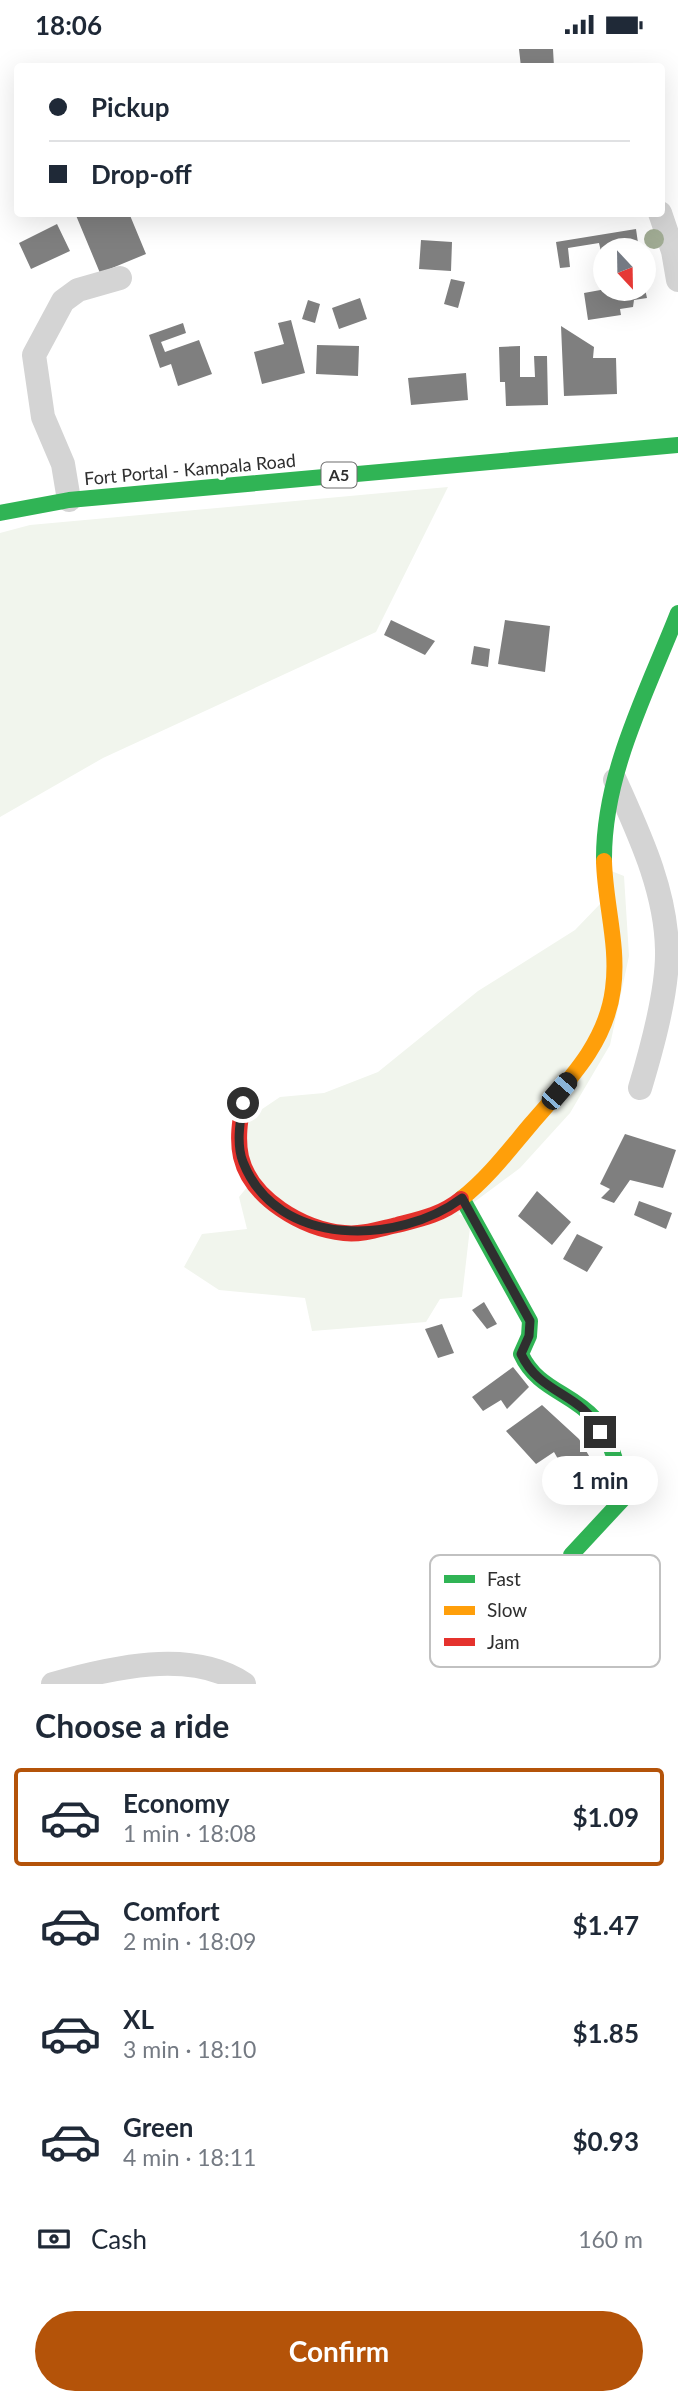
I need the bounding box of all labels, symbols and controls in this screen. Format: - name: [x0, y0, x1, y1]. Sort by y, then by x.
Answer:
- text: 18:06: [35, 9, 102, 41]
- text: Pickup: [91, 91, 170, 123]
- text: Drop-off: [91, 158, 192, 190]
- north arrow: [593, 238, 656, 301]
- map controls: [593, 238, 656, 301]
- street label: Fort Portal - Kampala Road: [83, 449, 297, 489]
- road number: A5: [322, 463, 356, 487]
- car: [538, 1068, 581, 1114]
- route start: [227, 1087, 259, 1119]
- route end: [584, 1416, 616, 1448]
- callout: 1 min: [542, 1457, 658, 1505]
- text: 1 min: [571, 1466, 629, 1494]
- legend: [430, 1555, 660, 1667]
- text: Fast: [487, 1567, 521, 1590]
- text: Slow: [487, 1598, 527, 1621]
- text: Jam: [487, 1630, 520, 1653]
- text: Choose a ride: [35, 1706, 229, 1745]
- icon: car: [39, 1786, 102, 1849]
- text: Economy: [123, 1787, 229, 1819]
- text: $1.09: [573, 1801, 639, 1833]
- text: 1 min · 18:08: [123, 1819, 256, 1847]
- icon: car: [39, 1894, 102, 1957]
- text: Comfort: [123, 1895, 220, 1927]
- text: $1.47: [573, 1909, 639, 1941]
- text: 2 min · 18:09: [123, 1927, 256, 1955]
- icon: car: [39, 2002, 102, 2065]
- text: XL: [123, 2003, 154, 2035]
- text: $1.85: [573, 2017, 639, 2049]
- text: 3 min · 18:10: [123, 2035, 256, 2063]
- icon: car: [39, 2110, 102, 2173]
- text: Green: [123, 2111, 193, 2143]
- text: $0.93: [573, 2125, 639, 2157]
- text: 4 min · 18:11: [123, 2143, 256, 2171]
- icon: cash: [35, 2220, 73, 2258]
- text: Cash: [91, 2223, 147, 2255]
- text: 160 m: [578, 2225, 643, 2253]
- button: Confirm: [35, 2311, 643, 2391]

